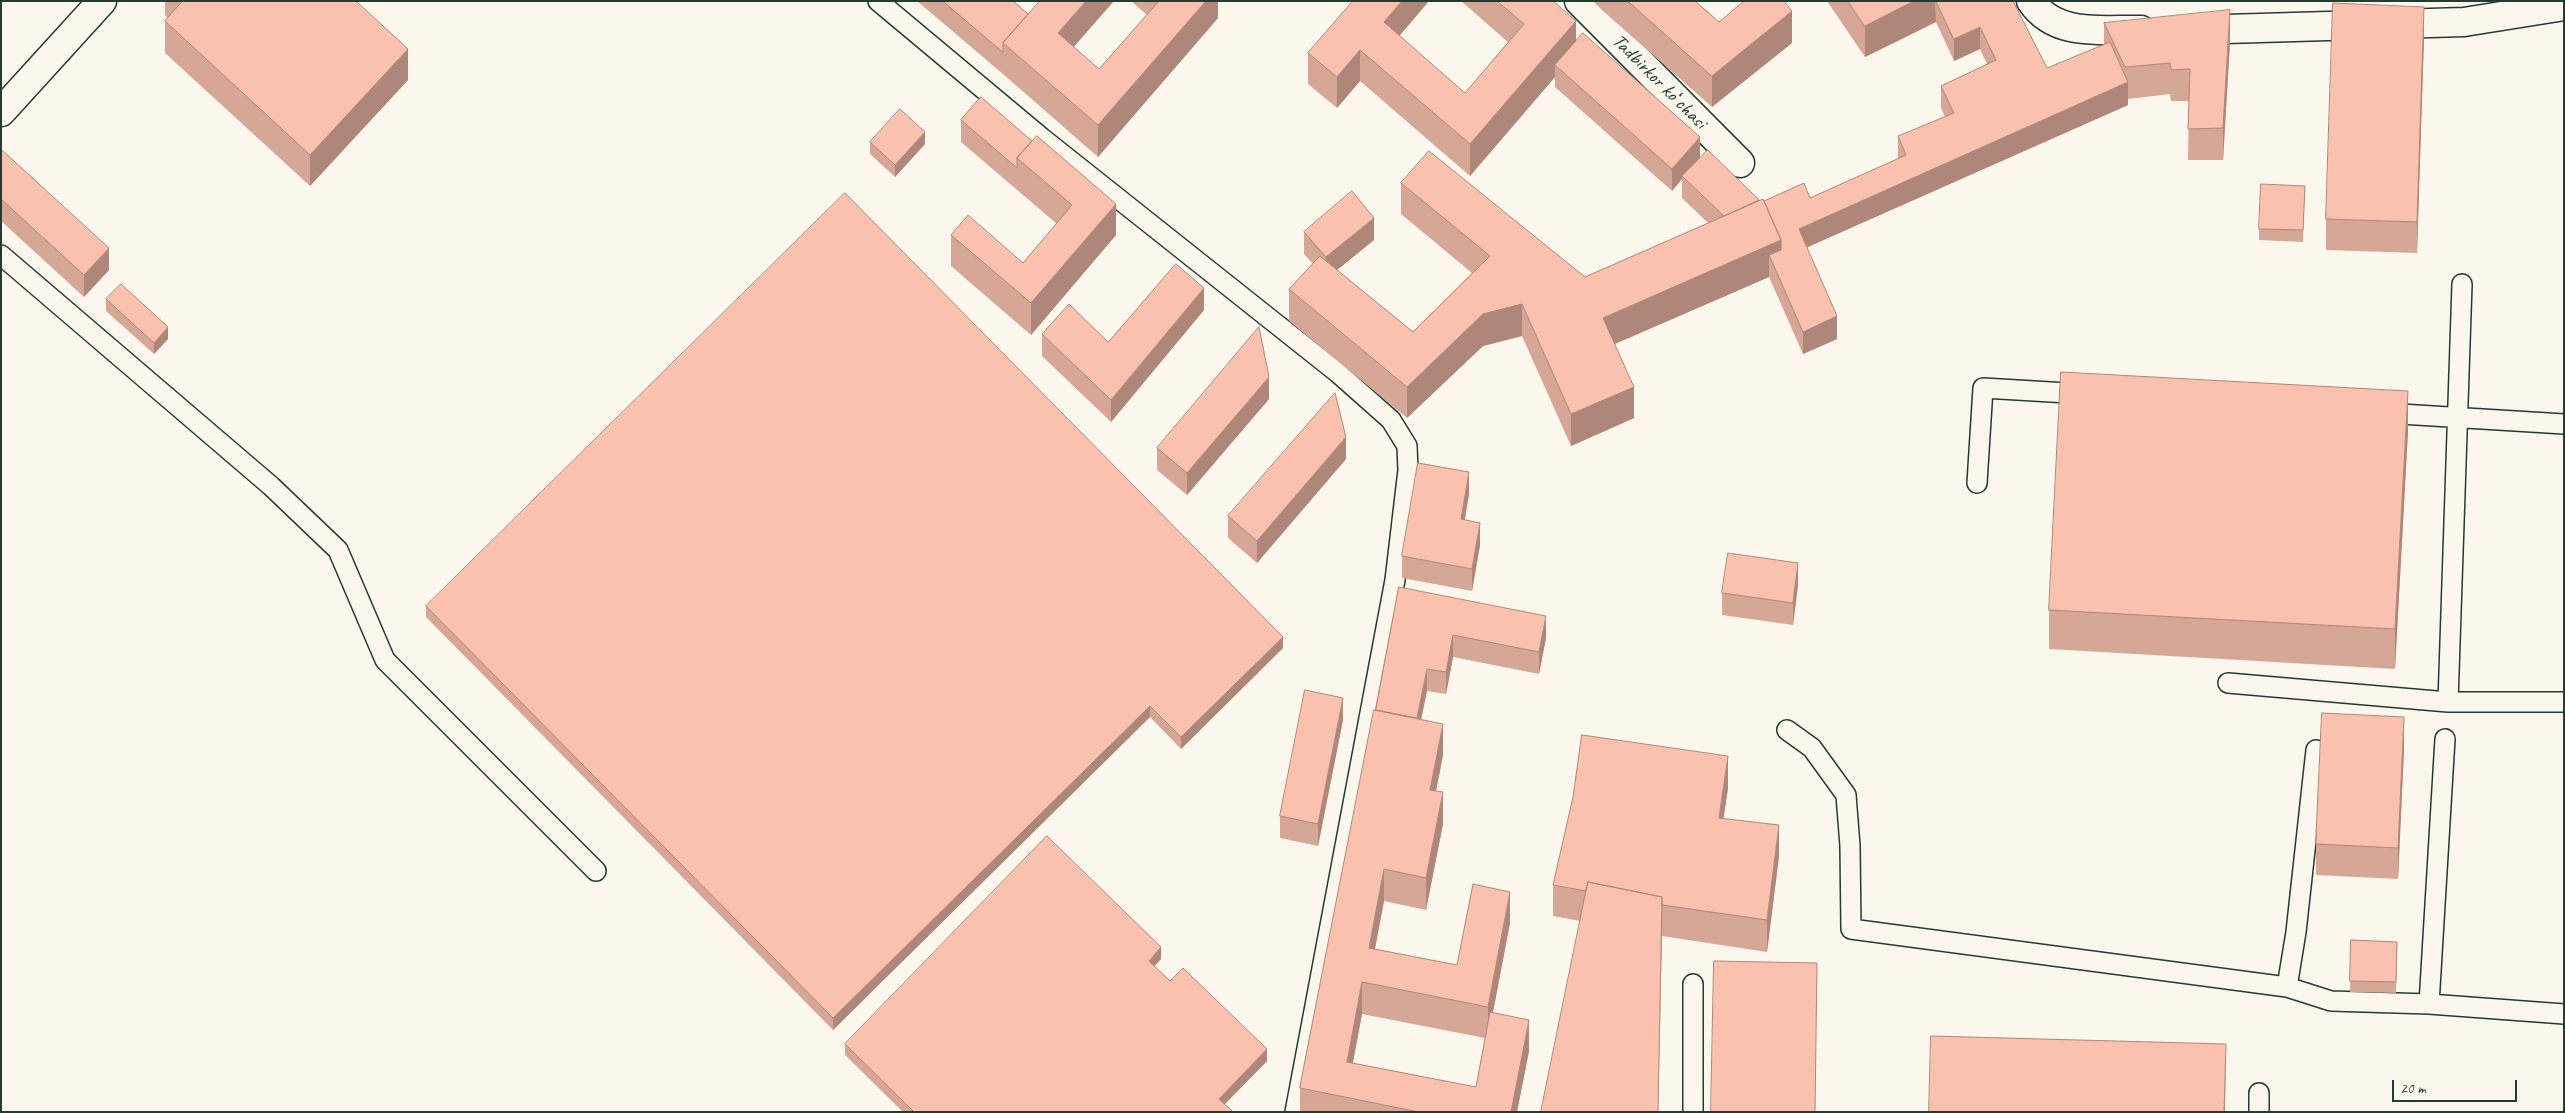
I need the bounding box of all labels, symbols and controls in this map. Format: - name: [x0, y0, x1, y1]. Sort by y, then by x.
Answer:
- street label: Tadbirkor koʻchasi: [1607, 30, 1711, 134]
- scale bar: [2395, 1070, 2520, 1102]
- text: 20 m: [2400, 1079, 2426, 1098]

